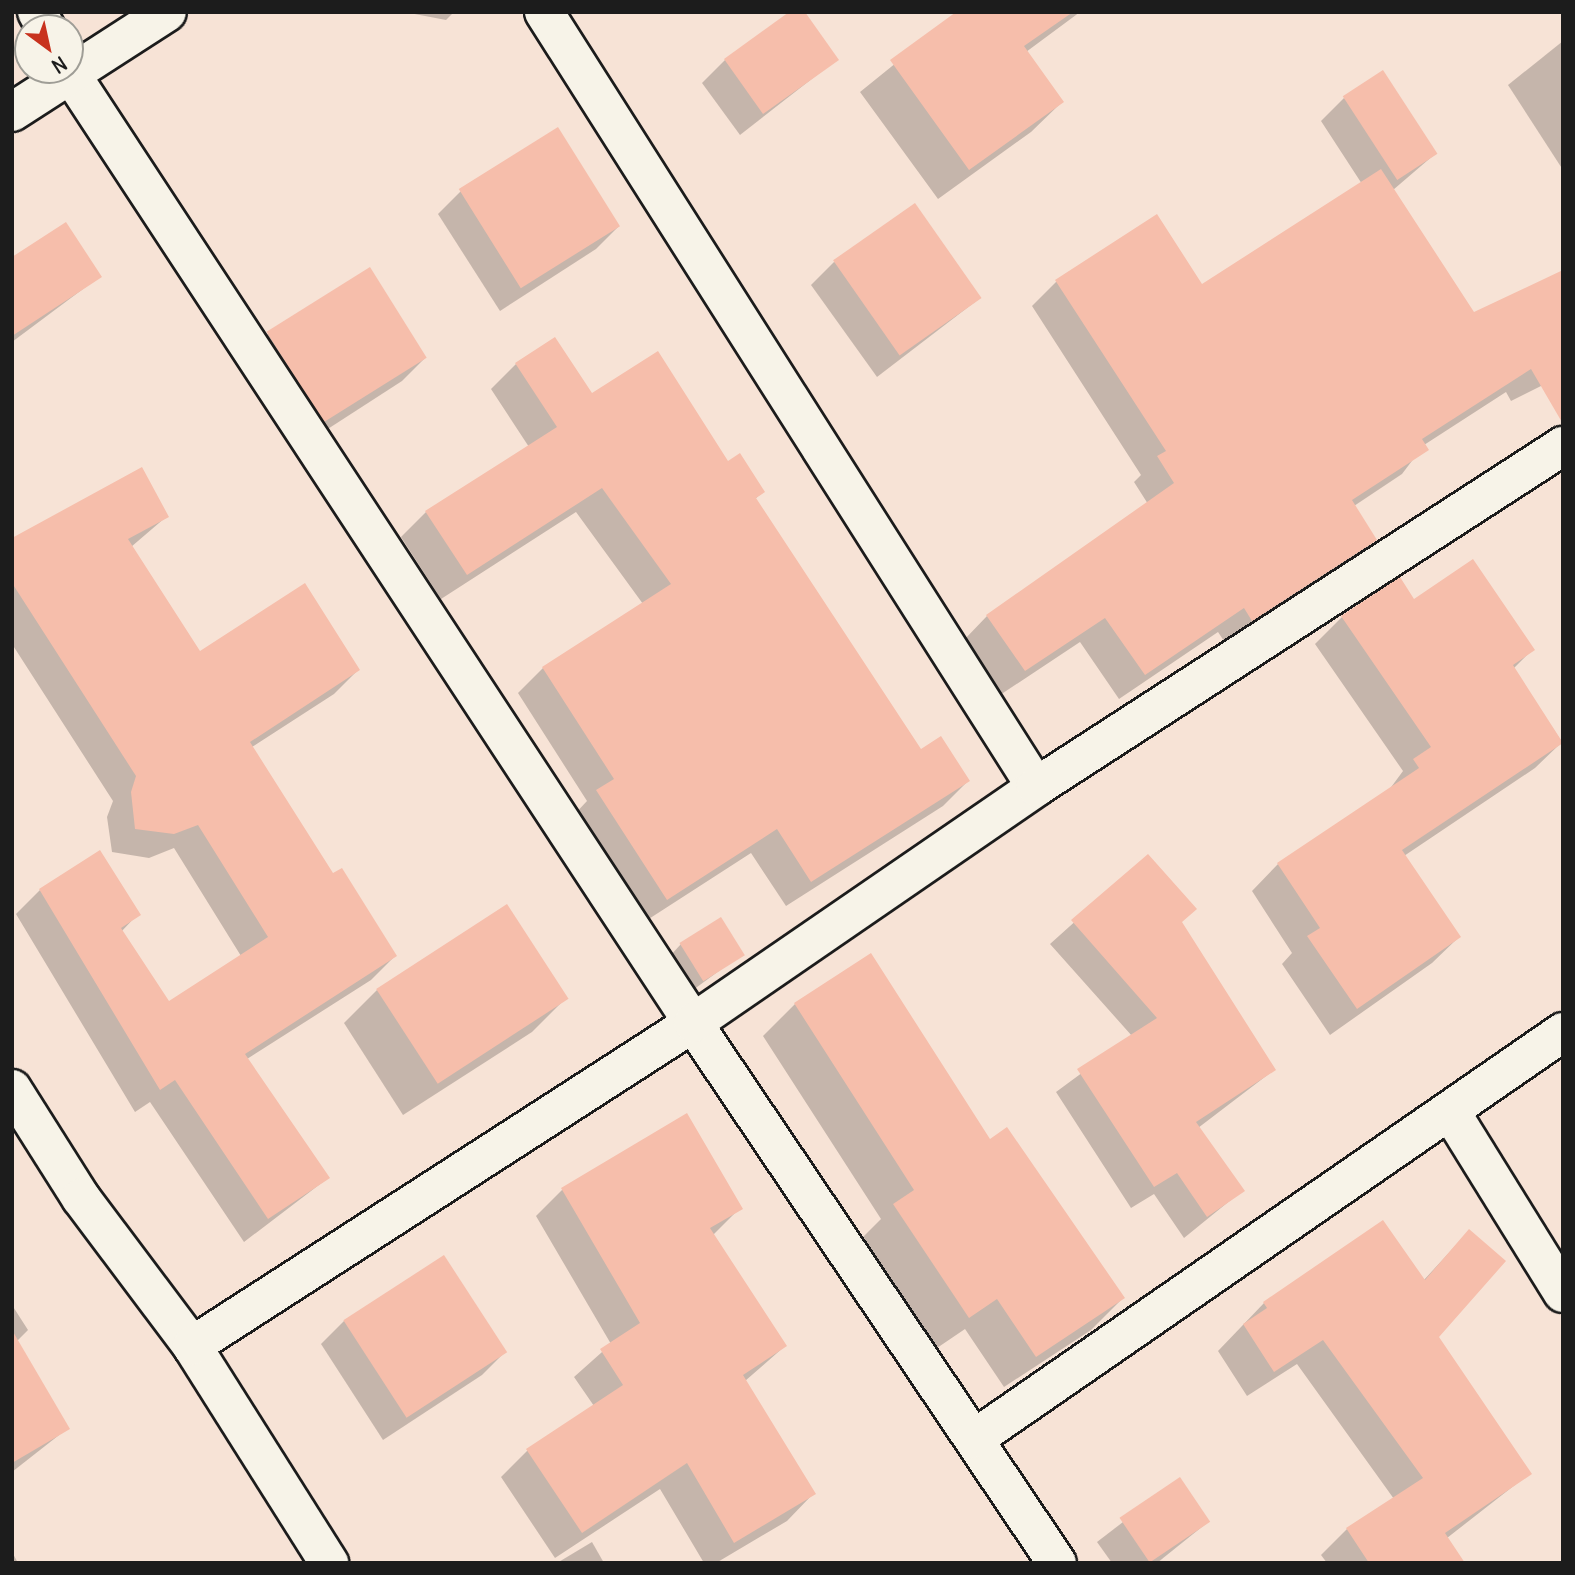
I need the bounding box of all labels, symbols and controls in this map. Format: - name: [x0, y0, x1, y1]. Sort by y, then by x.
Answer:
- north arrow: [14, 14, 84, 84]
- text: N: [47, 51, 71, 79]

